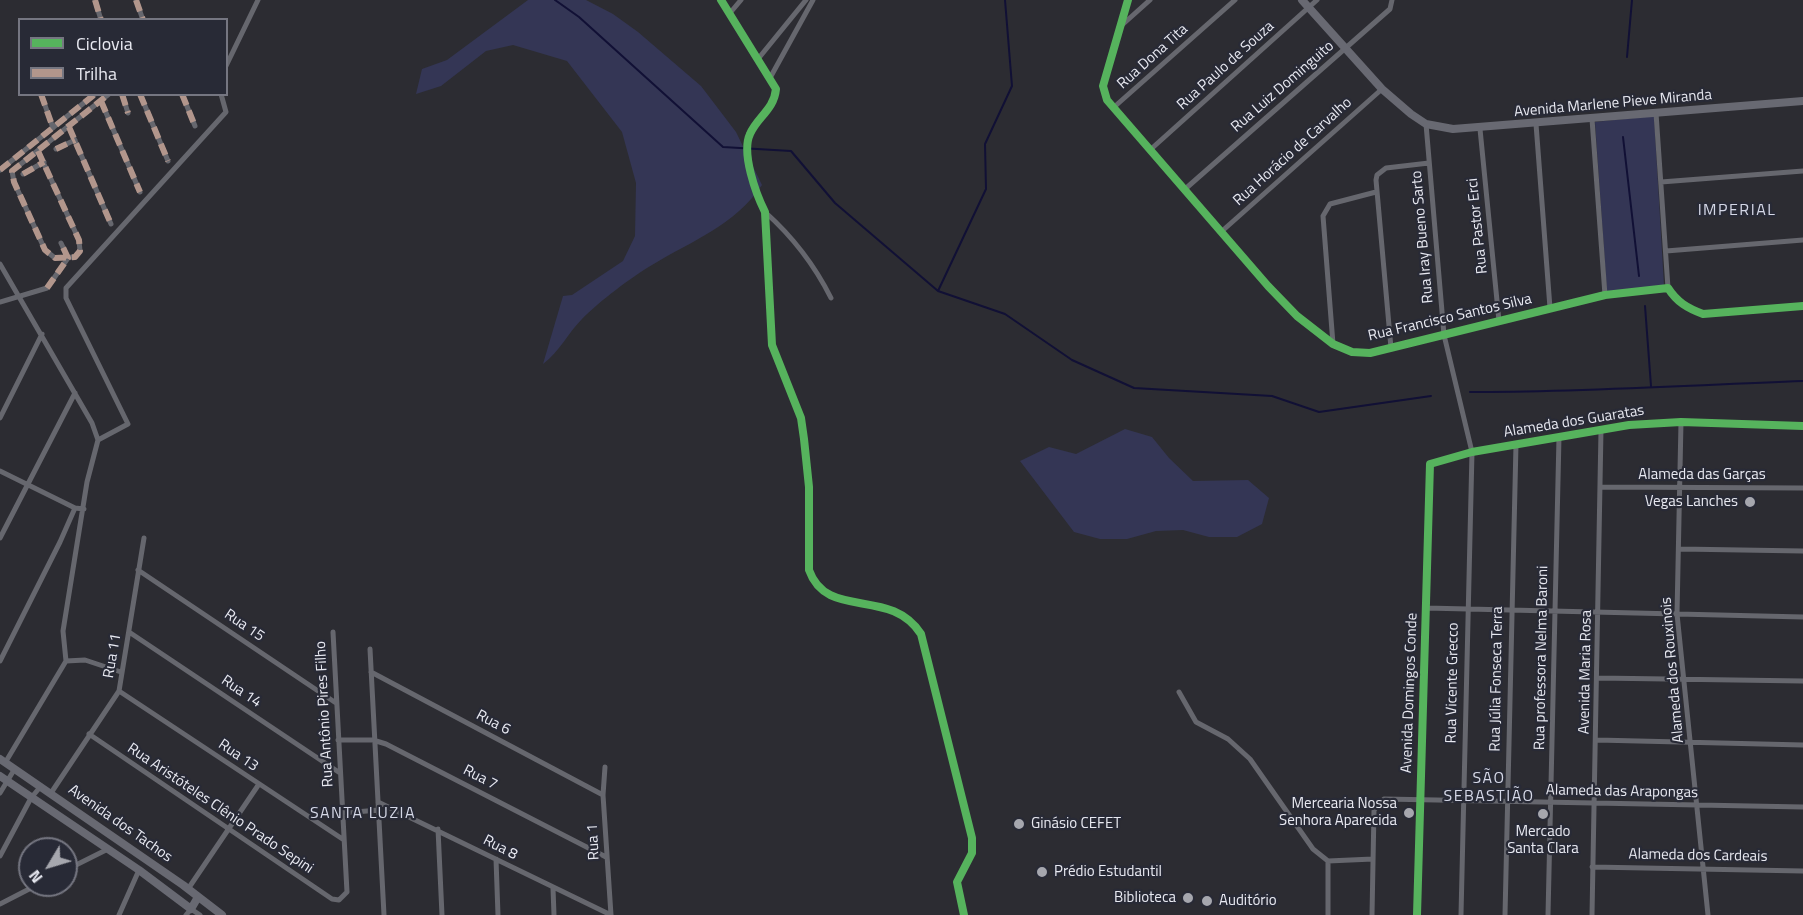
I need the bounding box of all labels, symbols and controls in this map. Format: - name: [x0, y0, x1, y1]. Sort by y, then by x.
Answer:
- legend: [18, 18, 228, 96]
- street label: Rua Paulo de Souza: [1174, 18, 1278, 114]
- street label: Rua Dona Tita: [1114, 21, 1192, 93]
- text: Ciclovia: [76, 30, 133, 57]
- street label: Rua Luiz Dominguito: [1228, 38, 1338, 136]
- text: Trilha: [76, 60, 117, 87]
- street label: Avenida Marlene Pieve Miranda: [1513, 86, 1713, 122]
- street label: Rua Horácio de Carvalho: [1230, 94, 1356, 210]
- street label: Rua Iray Bueno Sarto: [1408, 170, 1438, 304]
- street label: Rua Pastor Erci: [1464, 177, 1492, 275]
- district label: IMPERIAL: [1698, 201, 1776, 221]
- street label: Rua Francisco Santos Silva: [1366, 290, 1534, 346]
- street label: Alameda dos Guaratas: [1502, 402, 1646, 442]
- street label: Alameda das Garças: [1638, 466, 1766, 484]
- place label: Vegas Lanches: [1645, 493, 1738, 511]
- marker: Vegas Lanches: [1743, 495, 1757, 509]
- street label: Rua professora Nelma Baroni: [1531, 566, 1553, 750]
- street label: Alameda dos Rouxinois: [1658, 596, 1688, 744]
- street label: Rua 15: [220, 606, 268, 646]
- street label: Rua Júlia Fonseca Terra: [1487, 606, 1507, 752]
- street label: Avenida Maria Rosa: [1576, 610, 1596, 734]
- street label: Avenida Domingos Conde: [1398, 613, 1422, 773]
- street label: Rua Vicente Grecco: [1443, 622, 1463, 744]
- street label: Rua 11: [100, 632, 126, 680]
- street label: Rua Antônio Pires Filho: [312, 640, 338, 788]
- street label: Rua 14: [217, 672, 265, 712]
- street label: Rua 6: [473, 707, 513, 739]
- street label: Rua 13: [214, 736, 262, 776]
- street label: Rua Aristóteles Clênio Prado Sepini: [124, 740, 316, 878]
- street label: Rua 7: [460, 762, 500, 794]
- district label: SÃO SEBASTIÃO: [1443, 769, 1535, 807]
- street label: Avenida dos Tachos: [64, 781, 176, 867]
- street label: Alameda das Arapongas: [1546, 782, 1698, 802]
- place label: Mercearia Nossa Senhora Aparecida: [1279, 795, 1397, 830]
- district label: SANTA LUZIA: [310, 804, 416, 824]
- marker: Mercearia Nossa Senhora Aparecida: [1402, 806, 1416, 820]
- marker: Mercado Santa Clara: [1536, 807, 1550, 821]
- place label: Ginásio CEFET: [1031, 815, 1121, 833]
- marker: Ginásio CEFET: [1012, 817, 1026, 831]
- street label: Rua 1: [584, 823, 604, 861]
- place label: Mercado Santa Clara: [1507, 823, 1579, 858]
- street label: Rua 8: [480, 832, 520, 864]
- north arrow: [18, 837, 78, 897]
- street label: Alameda dos Cardeais: [1628, 846, 1768, 866]
- place label: Prédio Estudantil: [1054, 863, 1162, 881]
- text: N: [23, 865, 48, 889]
- marker: Prédio Estudantil: [1035, 865, 1049, 879]
- place label: Biblioteca: [1114, 889, 1176, 907]
- marker: Biblioteca: [1181, 891, 1195, 905]
- place label: Auditório: [1219, 892, 1277, 910]
- marker: Auditório: [1200, 894, 1214, 908]

